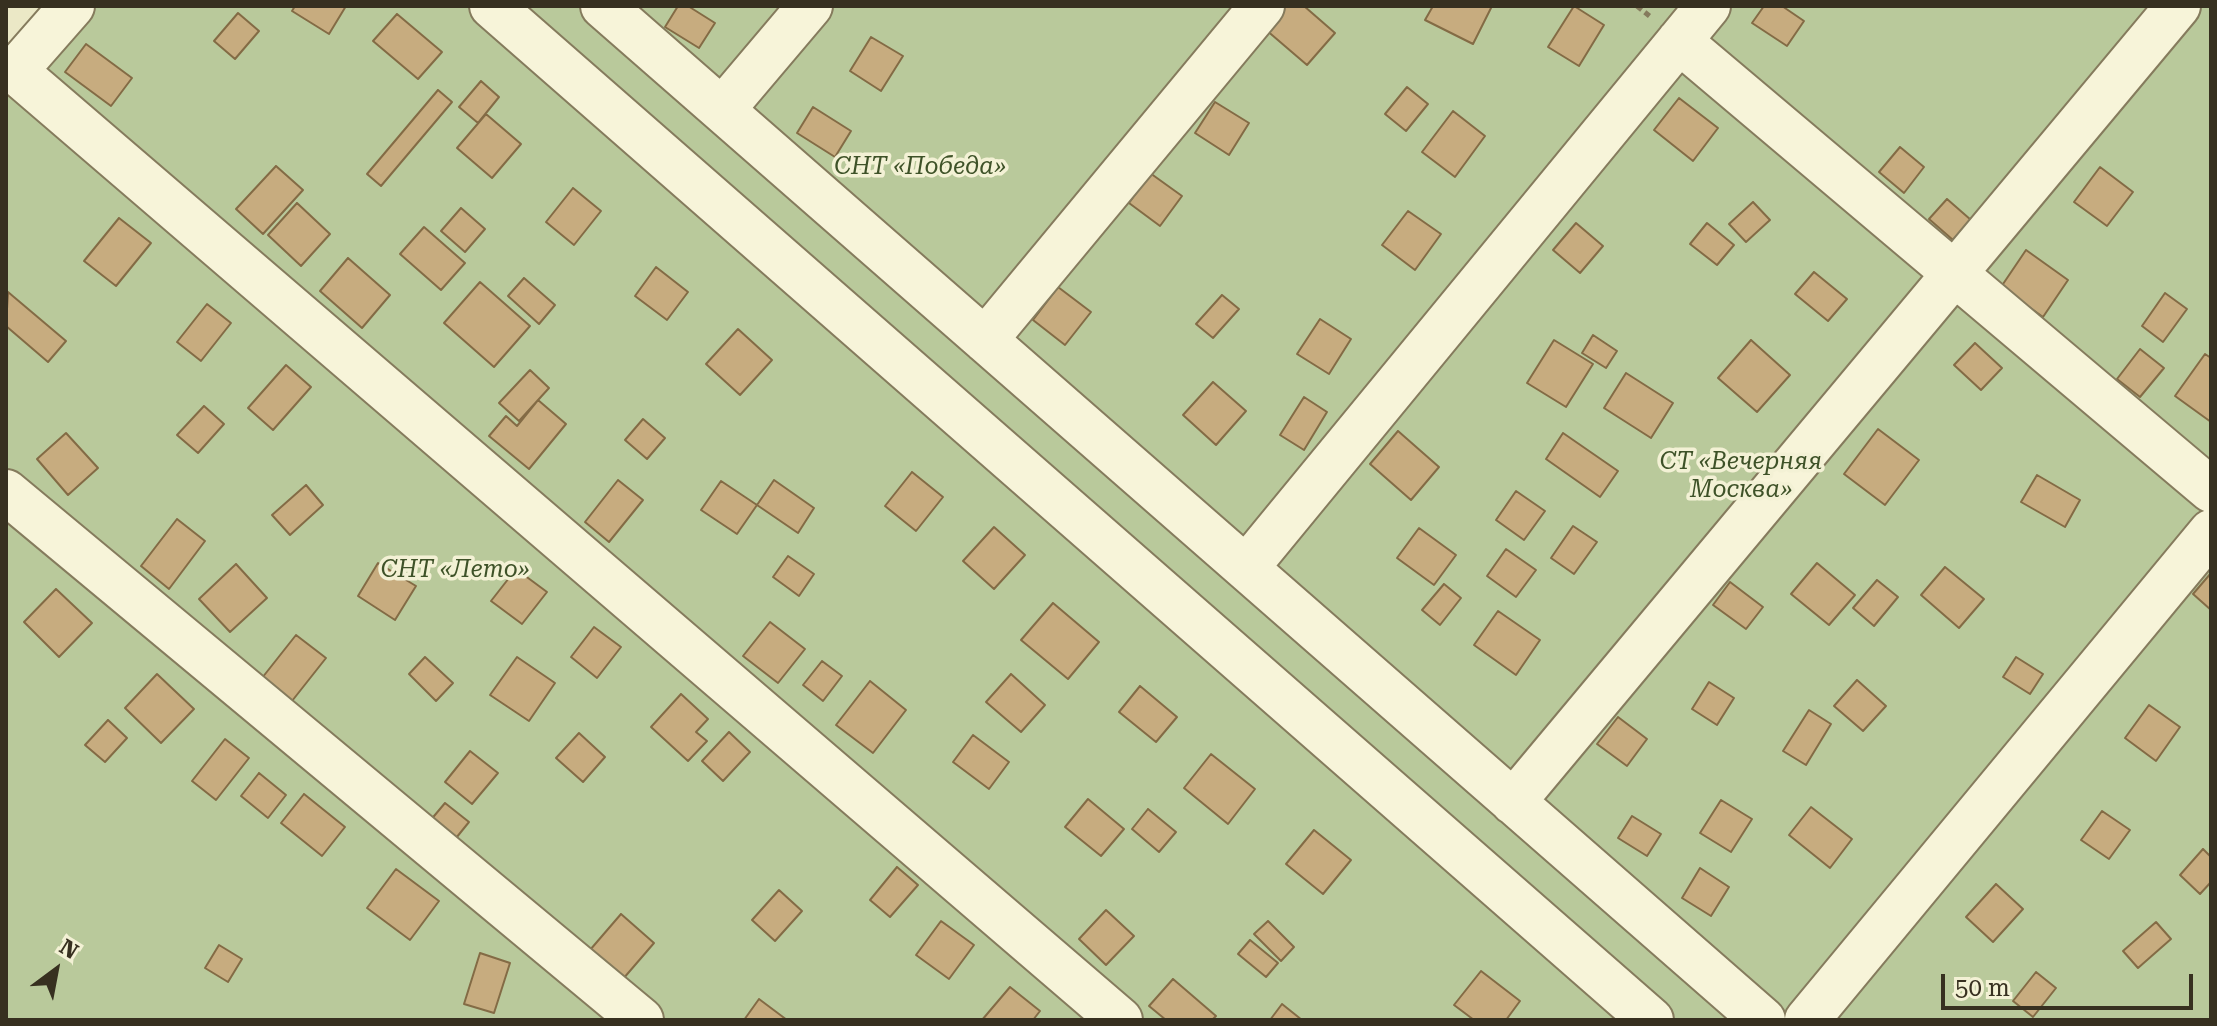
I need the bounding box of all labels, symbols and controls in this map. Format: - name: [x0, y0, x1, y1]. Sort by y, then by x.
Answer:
- park label: СНТ «Победа»: [834, 153, 1006, 181]
- park label: СТ «Вечерняя Москва»: [1660, 448, 1822, 504]
- park label: СНТ «Лето»: [381, 556, 529, 584]
- north arrow: [16, 930, 96, 1010]
- text: N: [55, 934, 83, 964]
- scale bar: [1945, 958, 2197, 1008]
- text: 50 m: [1955, 974, 2010, 1002]

